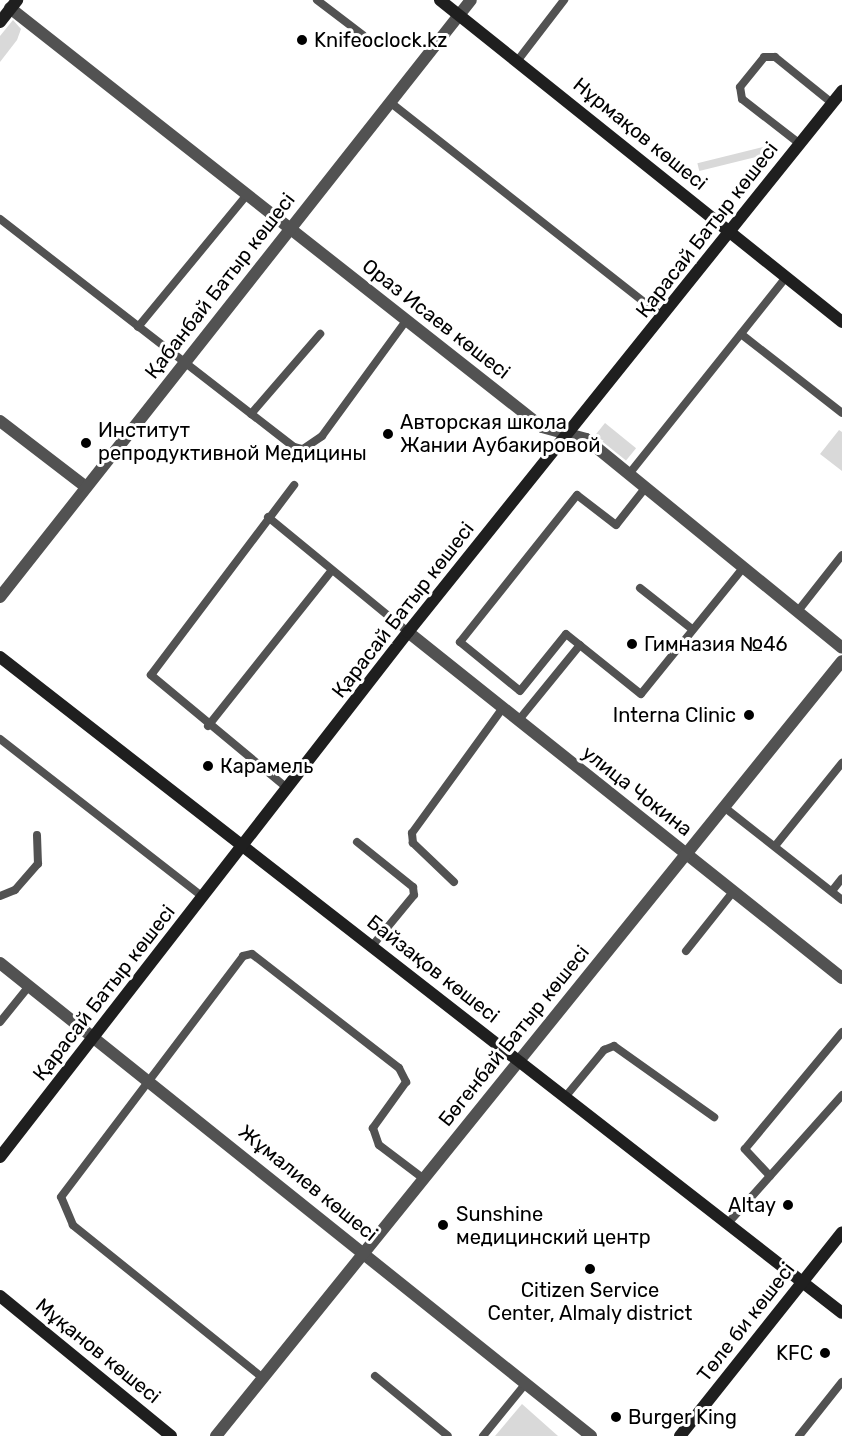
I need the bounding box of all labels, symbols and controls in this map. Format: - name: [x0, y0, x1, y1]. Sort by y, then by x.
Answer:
- place label: Knifeoclock.kz: [314, 28, 447, 52]
- marker: Knifeoclock.kz: [295, 33, 309, 47]
- street label: Нұрмақов көшесі: [568, 73, 712, 195]
- street label: Қарасай Батыр көшесі: [631, 137, 783, 323]
- street label: Қабанбай Батыр көшесі: [140, 188, 300, 384]
- street label: Ораз Исаев көшесі: [357, 254, 515, 384]
- place label: Авторская школа Жании Аубакировой: [400, 410, 600, 457]
- place label: Институт репродуктивной Медицины: [98, 419, 367, 466]
- marker: Авторская школа Жании Аубакировой: [381, 427, 395, 441]
- marker: Институт репродуктивной Медицины: [79, 436, 93, 450]
- street label: Қарасай Батыр көшесі: [327, 517, 479, 703]
- place label: Гимназия №46: [644, 632, 788, 656]
- marker: Гимназия №46: [625, 637, 639, 651]
- place label: Interna Clinic: [613, 703, 736, 727]
- marker: Interna Clinic: [740, 706, 758, 724]
- street label: улица Чокина: [577, 741, 697, 841]
- place label: Карамель: [220, 754, 313, 778]
- marker: Карамель: [201, 759, 215, 773]
- street label: Қарасай Батыр көшесі: [28, 900, 180, 1086]
- street label: Байзақов көшесі: [362, 910, 504, 1028]
- street label: Бөгенбай Батыр көшесі: [434, 941, 594, 1131]
- street label: Жұмалиев көшесі: [234, 1120, 382, 1246]
- place label: Altay: [728, 1193, 776, 1217]
- marker: Altay: [781, 1198, 795, 1212]
- place label: Sunshine медицинский центр: [456, 1202, 651, 1249]
- marker: Sunshine медицинский центр: [434, 1216, 452, 1234]
- street label: Төле би көшесі: [692, 1258, 800, 1386]
- marker: Citizen Service Center, Almaly district: [583, 1262, 597, 1276]
- place label: Citizen Service Center, Almaly district: [487, 1278, 693, 1325]
- street label: Мұқанов көшесі: [31, 1293, 165, 1409]
- place label: KFC: [776, 1341, 813, 1365]
- marker: KFC: [818, 1346, 832, 1360]
- place label: Burger King: [628, 1405, 737, 1429]
- marker: Burger King: [609, 1410, 623, 1424]

